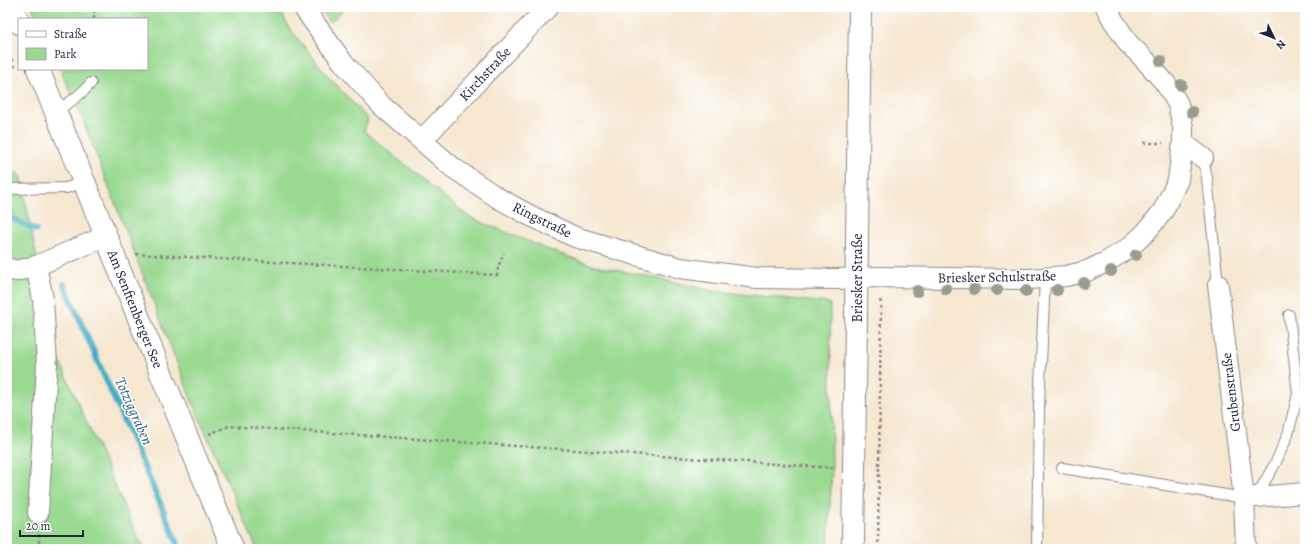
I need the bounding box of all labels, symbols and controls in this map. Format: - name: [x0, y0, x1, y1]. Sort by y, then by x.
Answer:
- legend: [18, 18, 148, 70]
- north arrow: [1254, 18, 1294, 58]
- text: Straße: [54, 26, 87, 42]
- text: N: [1273, 36, 1289, 53]
- street label: Kirchstraße: [455, 43, 515, 105]
- text: Park: [54, 46, 77, 62]
- street label: Ringstraße: [509, 198, 575, 242]
- street label: Briesker Straße: [848, 234, 867, 322]
- street label: Am Senftenberger See: [102, 246, 167, 371]
- street label: Briesker Schulstraße: [938, 266, 1056, 288]
- street label: Grubenstraße: [1217, 351, 1245, 433]
- water label: Totziggraben: [110, 374, 158, 448]
- scale bar: [20, 512, 83, 538]
- text: 20 m: [26, 518, 50, 534]

